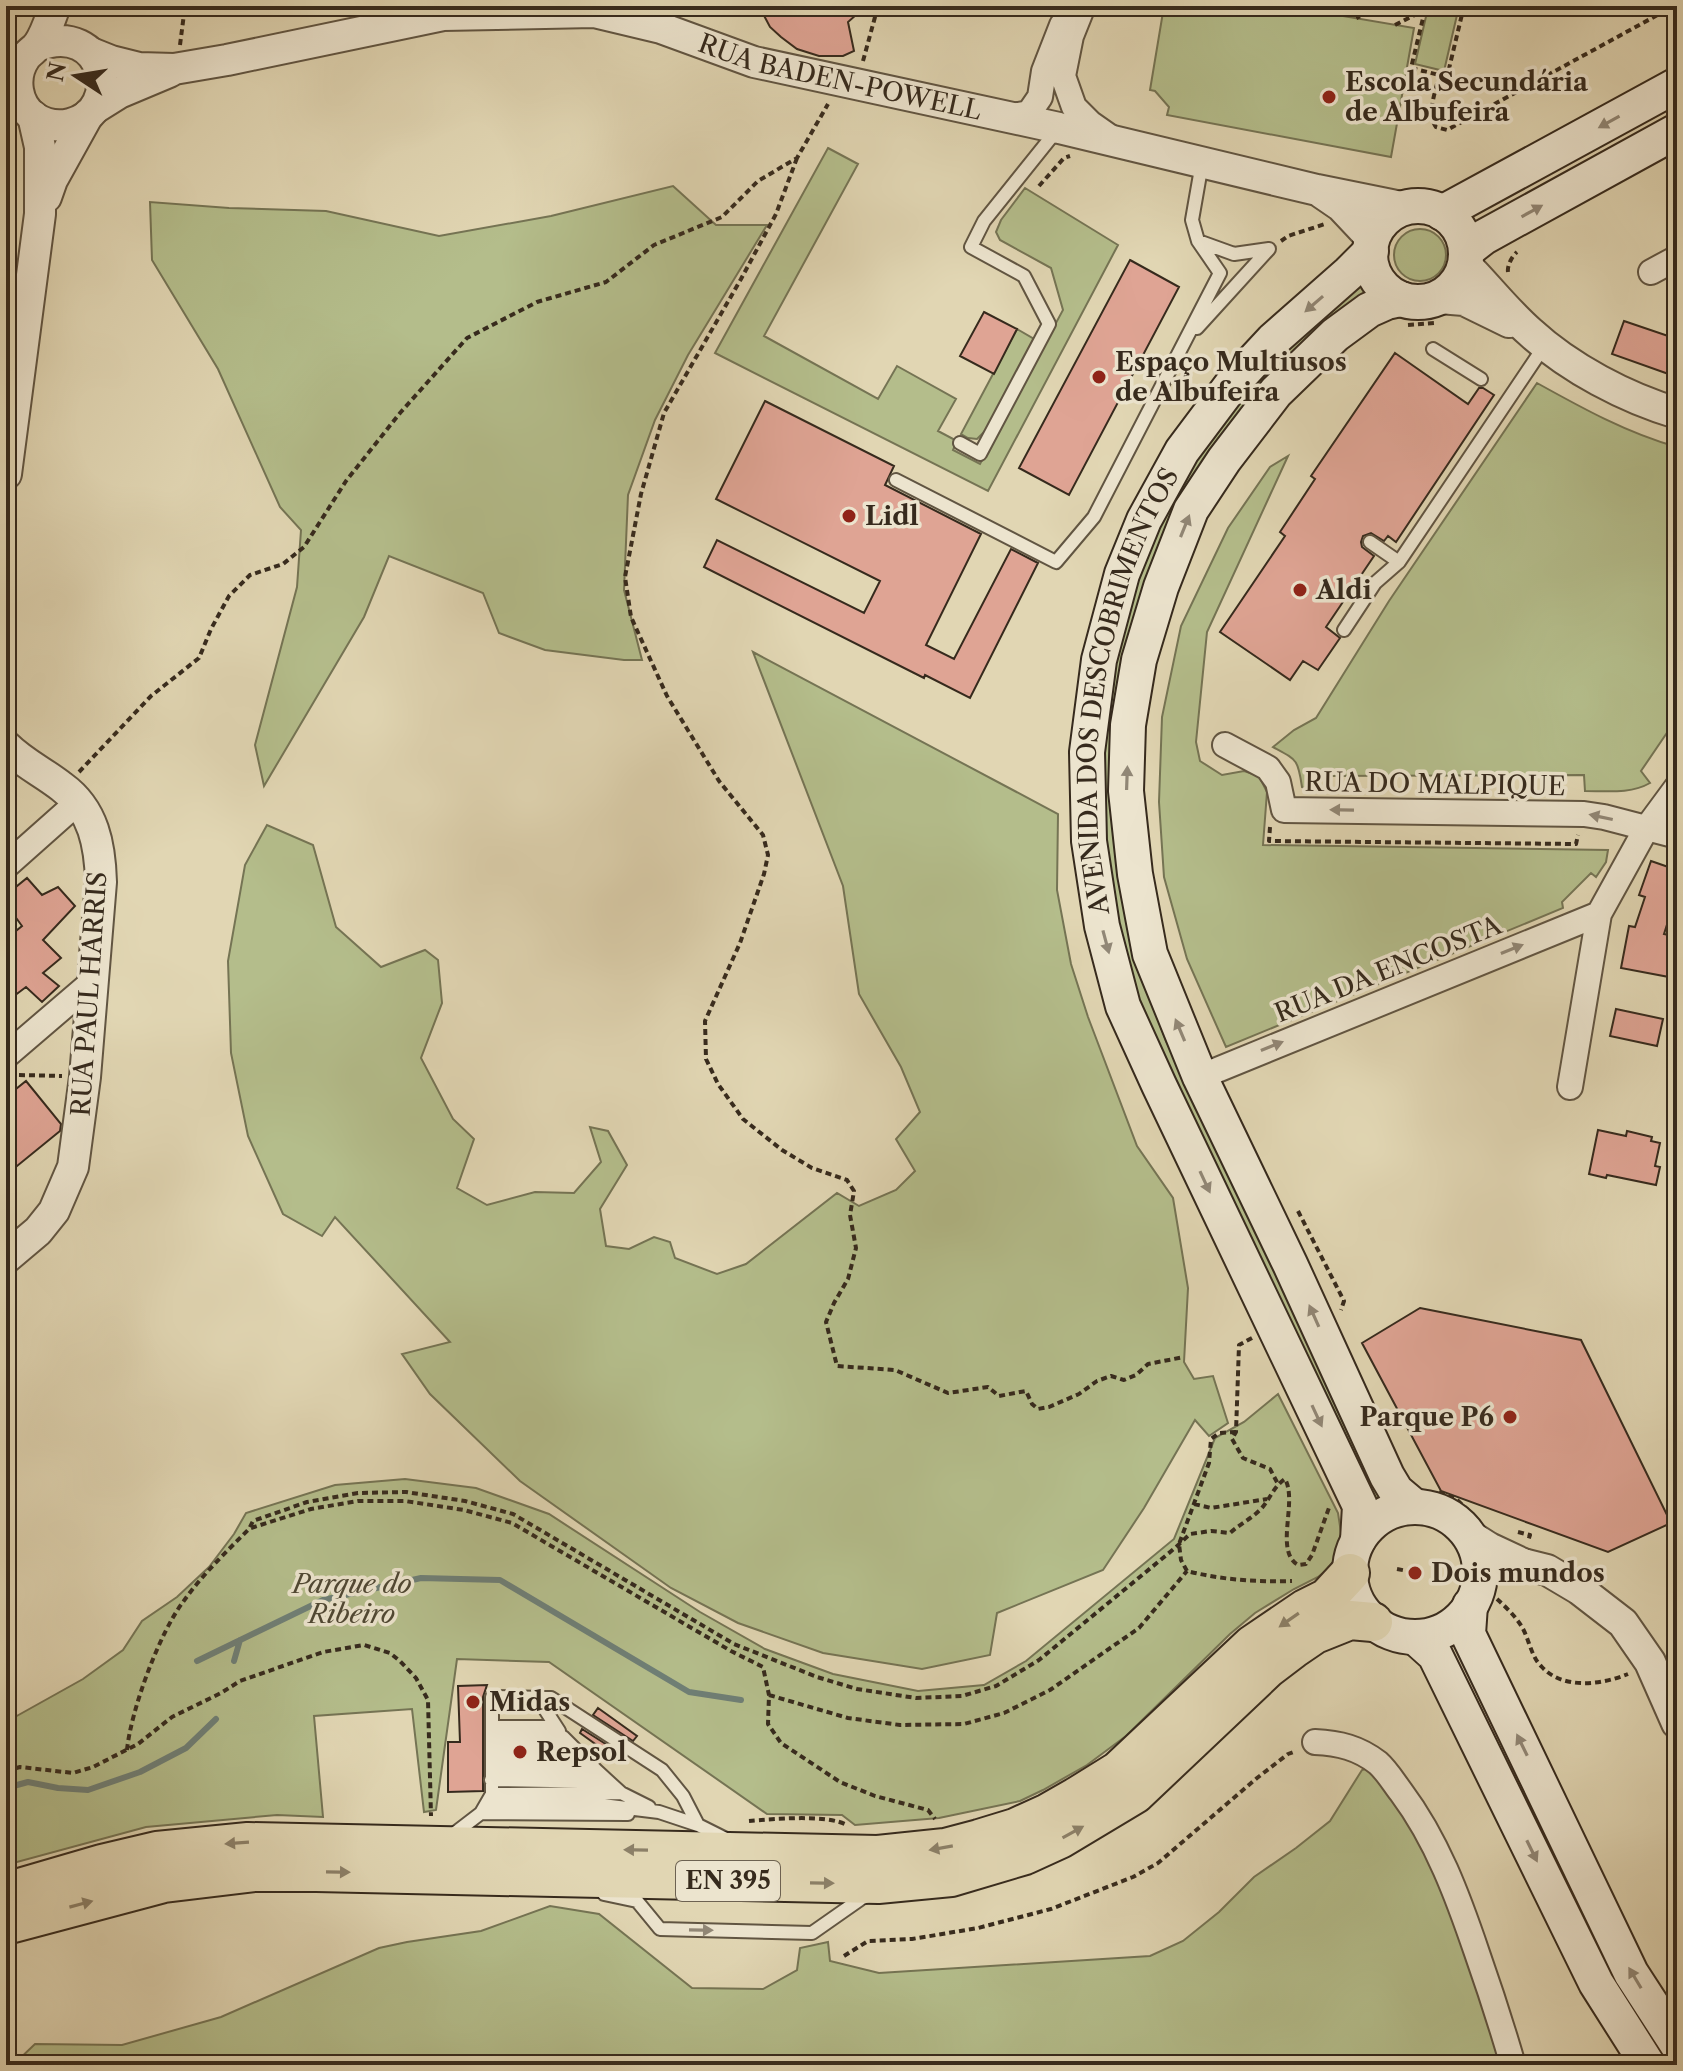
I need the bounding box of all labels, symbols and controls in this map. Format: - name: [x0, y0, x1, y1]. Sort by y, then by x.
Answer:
- street label: RUA BADEN-POWELL: [694, 27, 985, 127]
- north arrow: [36, 36, 116, 116]
- text: N: [42, 60, 72, 84]
- place label: Escola Secundária de Albufeira: [1345, 66, 1589, 128]
- marker: Escola Secundária de Albufeira: [1320, 88, 1338, 106]
- one-way arrow: [1597, 115, 1620, 129]
- one-way arrow: [1521, 204, 1544, 217]
- one-way arrow: [1304, 295, 1324, 312]
- place label: Espaço Multiusos de Albufeira: [1115, 346, 1347, 408]
- marker: Espaço Multiusos de Albufeira: [1090, 368, 1108, 386]
- street label: AVENIDA DOS DESCOBRIMENTOS: [1071, 462, 1186, 918]
- place label: Lidl: [865, 500, 919, 532]
- marker: Lidl: [840, 507, 858, 525]
- one-way arrow: [1179, 514, 1192, 538]
- place label: Aldi: [1315, 574, 1372, 606]
- marker: Aldi: [1291, 581, 1309, 599]
- one-way arrow: [1120, 765, 1133, 790]
- street label: RUA DO MALPIQUE: [1304, 766, 1566, 802]
- one-way arrow: [1329, 804, 1354, 817]
- one-way arrow: [1589, 810, 1614, 823]
- street label: RUA PAUL HARRIS: [64, 871, 114, 1117]
- street label: RUA DA ENCOSTA: [1270, 909, 1507, 1029]
- one-way arrow: [1101, 929, 1113, 954]
- one-way arrow: [1500, 942, 1524, 955]
- one-way arrow: [1173, 1018, 1186, 1042]
- one-way arrow: [1260, 1040, 1283, 1053]
- one-way arrow: [1198, 1170, 1212, 1193]
- one-way arrow: [1307, 1304, 1321, 1328]
- place label: Parque P6: [1360, 1401, 1494, 1433]
- one-way arrow: [1310, 1405, 1324, 1428]
- marker: Parque P6: [1501, 1408, 1519, 1426]
- place label: Dois mundos: [1431, 1557, 1605, 1589]
- marker: Dois mundos: [1406, 1564, 1424, 1582]
- park label: Parque do Ribeiro: [290, 1568, 412, 1630]
- one-way arrow: [1278, 1612, 1299, 1627]
- place label: Midas: [489, 1686, 570, 1718]
- marker: Midas: [464, 1693, 482, 1711]
- one-way arrow: [1515, 1733, 1528, 1756]
- place label: Repsol: [536, 1736, 627, 1768]
- marker: Repsol: [511, 1743, 529, 1761]
- one-way arrow: [1062, 1826, 1084, 1840]
- one-way arrow: [224, 1837, 249, 1850]
- one-way arrow: [1525, 1840, 1539, 1863]
- one-way arrow: [928, 1842, 953, 1855]
- one-way arrow: [623, 1843, 648, 1856]
- road number: EN 395: [676, 1861, 780, 1901]
- one-way arrow: [326, 1866, 351, 1879]
- one-way arrow: [810, 1876, 835, 1889]
- one-way arrow: [70, 1897, 94, 1910]
- one-way arrow: [689, 1924, 714, 1936]
- one-way arrow: [1628, 1967, 1642, 1989]

